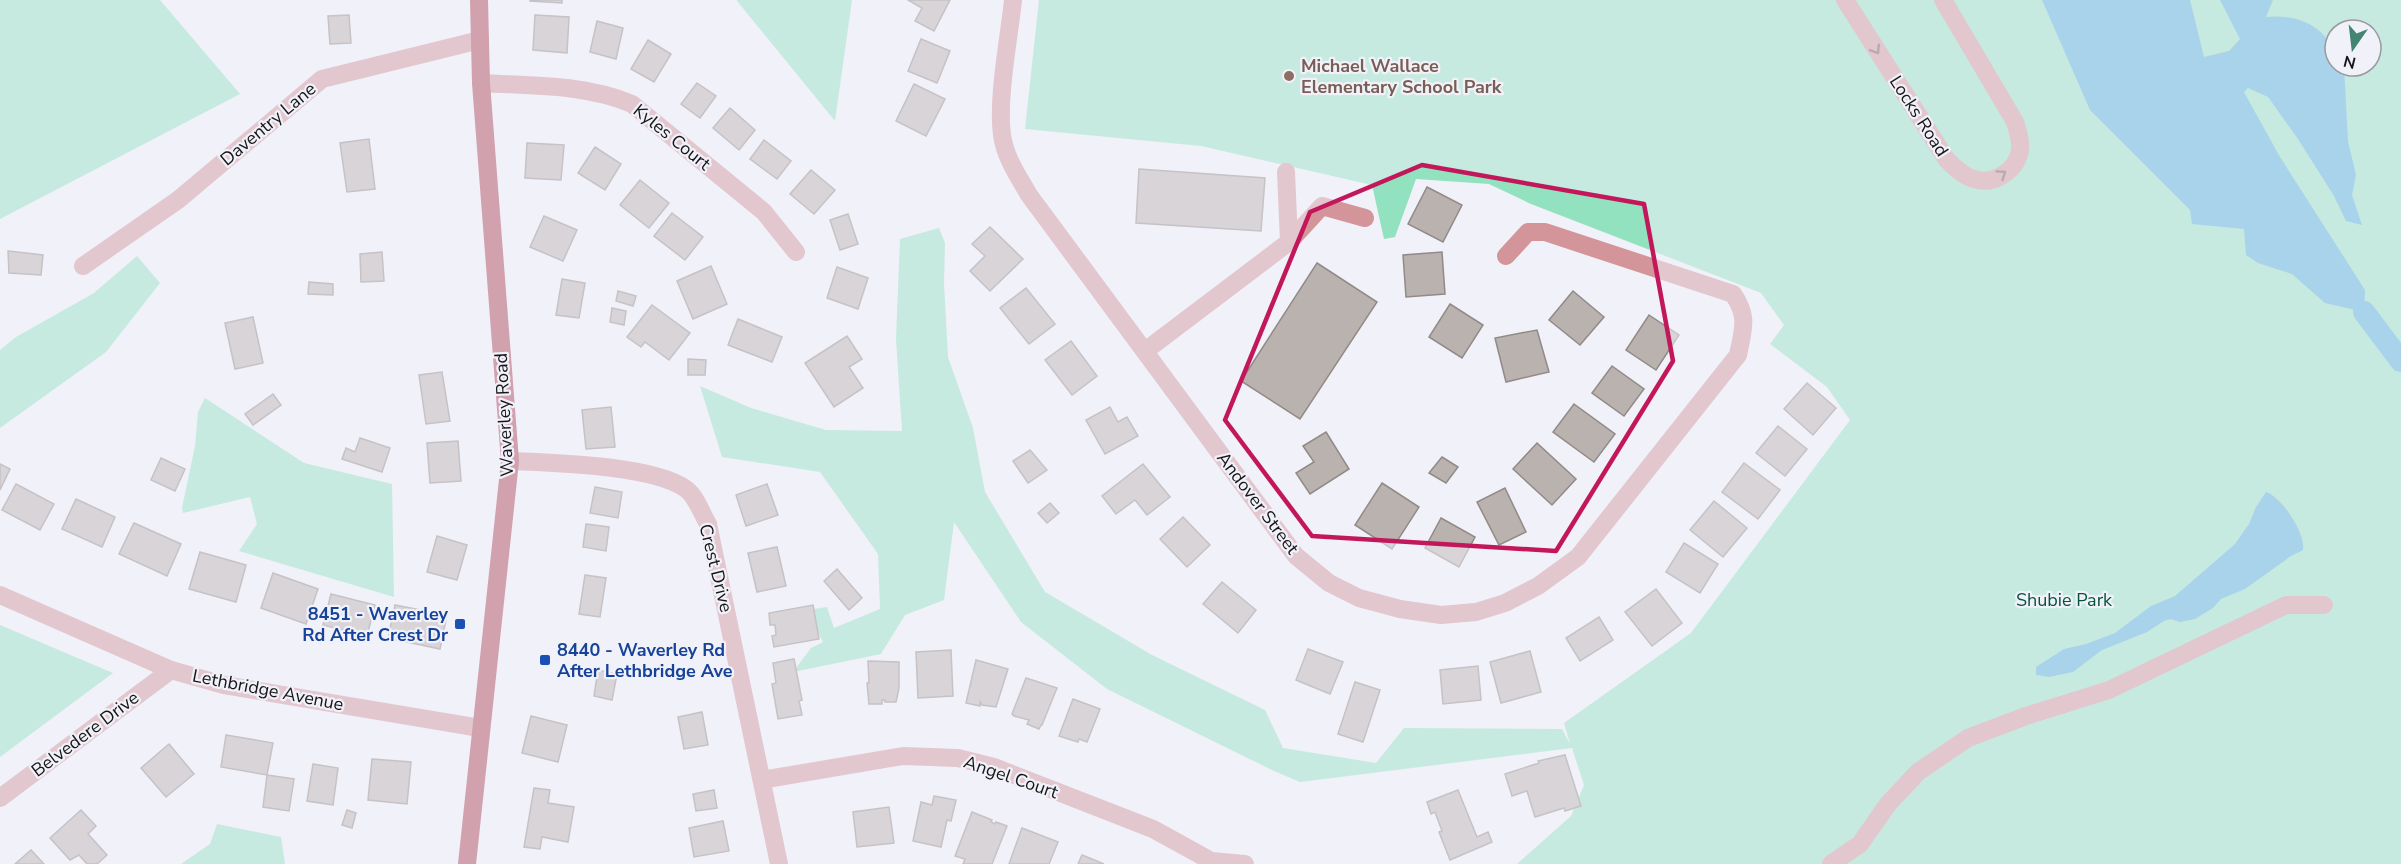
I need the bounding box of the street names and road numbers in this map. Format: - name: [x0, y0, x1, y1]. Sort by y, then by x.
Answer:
- street label: Locks Road: [1884, 71, 1954, 161]
- street label: Daventry Lane: [215, 77, 321, 171]
- street label: Kyles Court: [628, 98, 716, 176]
- street label: Waverley Road: [489, 353, 519, 477]
- street label: Andover Street: [1212, 447, 1305, 560]
- street label: Crest Drive: [693, 521, 739, 615]
- street label: Lethbridge Avenue: [190, 664, 346, 716]
- street label: Belvedere Drive: [26, 686, 144, 782]
- street label: Angel Court: [961, 750, 1062, 805]

